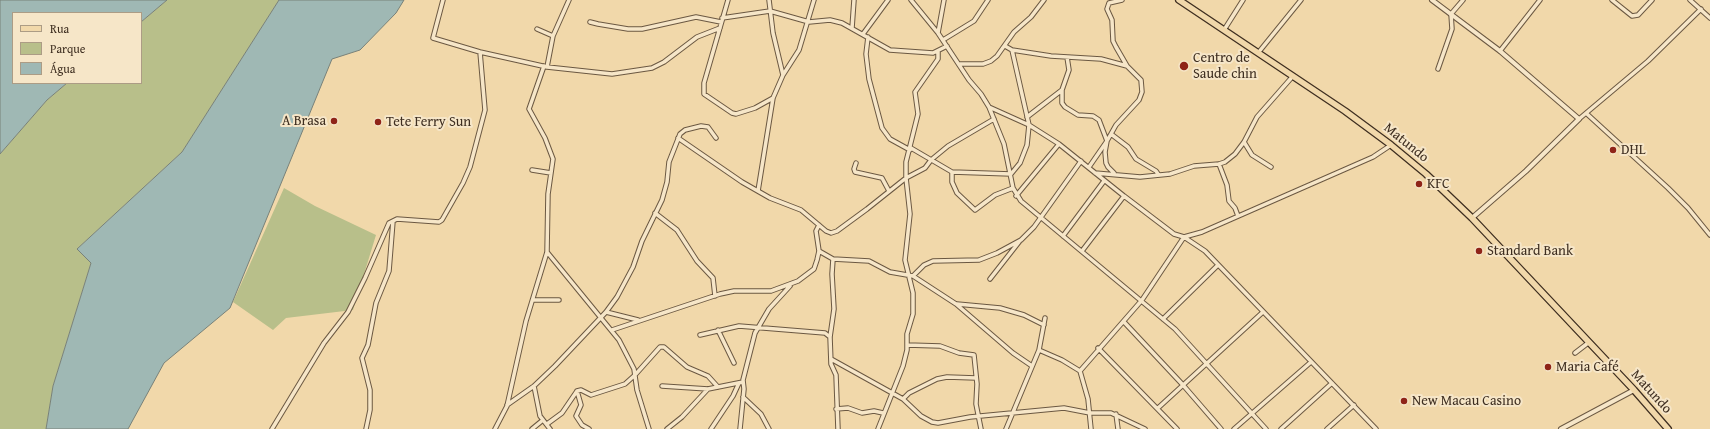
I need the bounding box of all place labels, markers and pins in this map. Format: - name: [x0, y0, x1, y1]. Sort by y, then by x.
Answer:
- place label: Centro de Saude chin: [1193, 50, 1257, 82]
- marker: Centro de Saude chin: [1178, 60, 1190, 72]
- place label: A Brasa: [282, 113, 326, 129]
- place label: Tete Ferry Sun: [386, 114, 471, 130]
- marker: A Brasa: [329, 116, 339, 126]
- marker: Tete Ferry Sun: [373, 117, 383, 127]
- place label: DHL: [1621, 142, 1646, 158]
- marker: DHL: [1608, 145, 1618, 155]
- place label: KFC: [1427, 176, 1450, 192]
- marker: KFC: [1414, 179, 1424, 189]
- place label: Standard Bank: [1487, 243, 1573, 259]
- marker: Standard Bank: [1474, 246, 1484, 256]
- place label: Maria Café: [1556, 359, 1619, 375]
- marker: Maria Café: [1543, 362, 1553, 372]
- place label: New Macau Casino: [1412, 393, 1521, 409]
- marker: New Macau Casino: [1399, 396, 1409, 406]

